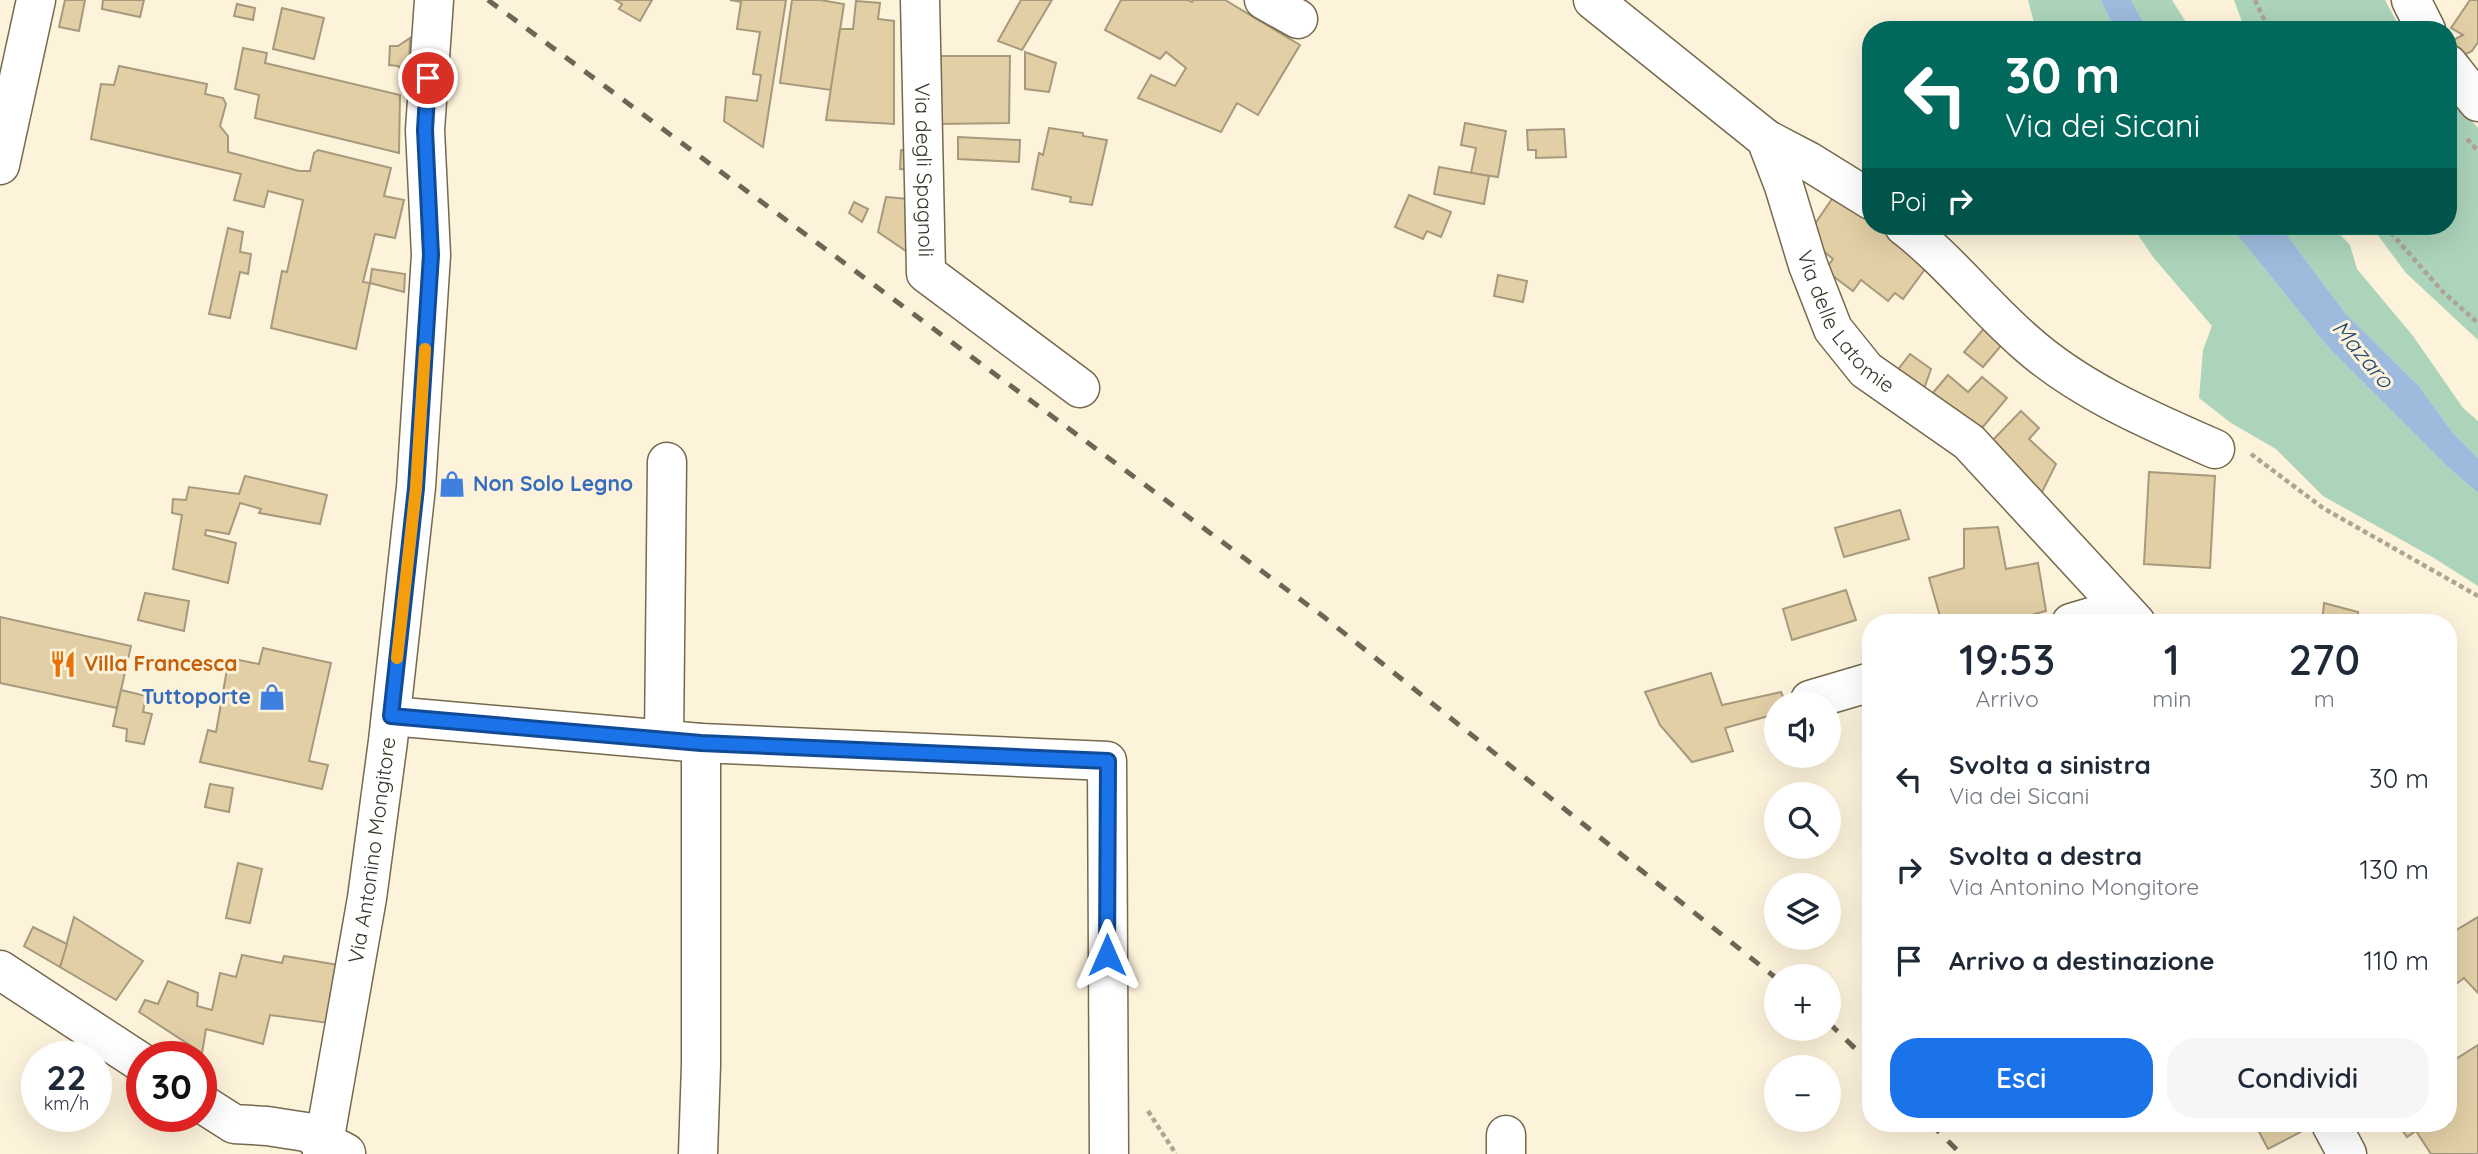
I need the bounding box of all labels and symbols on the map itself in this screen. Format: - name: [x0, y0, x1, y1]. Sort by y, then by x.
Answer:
- pin: [398, 48, 458, 108]
- street label: Via degli Spagnoli: [910, 83, 940, 257]
- street label: Via delle Latomie: [1792, 247, 1900, 398]
- water label: Mazaro: [2327, 314, 2401, 395]
- shop icon: Non Solo Legno: [437, 469, 467, 499]
- place label: Non Solo Legno: [473, 470, 633, 496]
- restaurant icon: Villa Francesca: [48, 649, 78, 679]
- place label: Villa Francesca: [84, 650, 237, 676]
- shop icon: Tuttoporte: [257, 682, 287, 712]
- place label: Tuttoporte: [142, 683, 251, 709]
- street label: Via Antonino Mongitore: [342, 735, 400, 965]
- position arrow: [1070, 918, 1144, 992]
- speed limit sign: 30: [126, 1041, 217, 1132]

